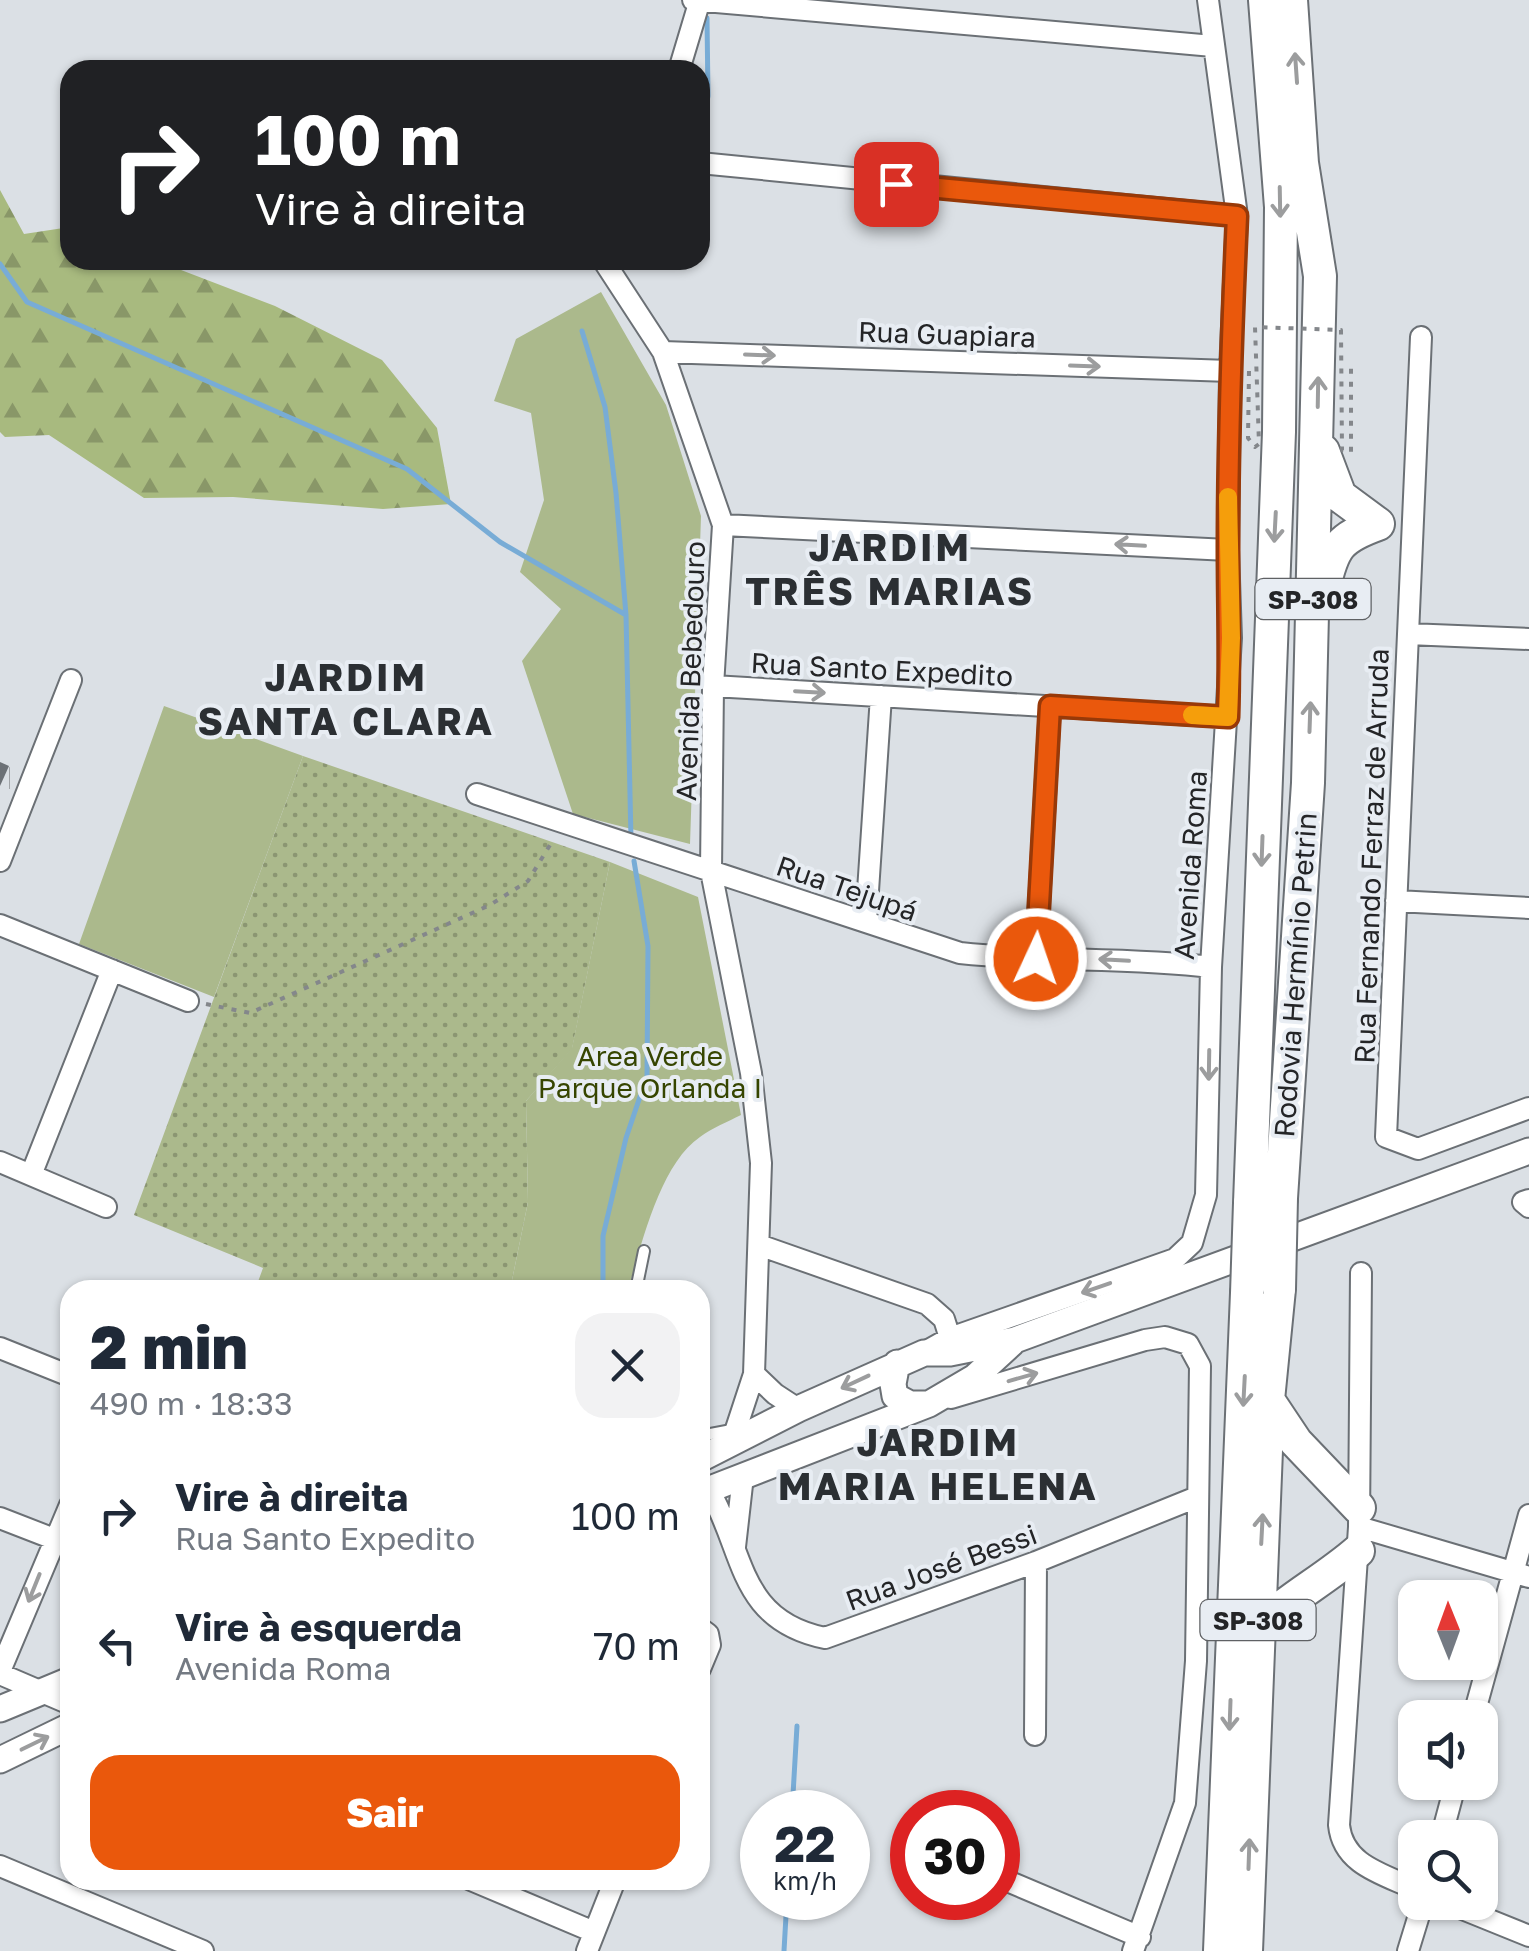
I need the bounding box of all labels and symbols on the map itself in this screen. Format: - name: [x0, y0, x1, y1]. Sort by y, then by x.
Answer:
- one-way arrow: [1286, 53, 1305, 85]
- pin: [854, 142, 939, 227]
- one-way arrow: [1270, 184, 1290, 217]
- street label: Rua Guapiara: [858, 314, 1036, 354]
- one-way arrow: [744, 346, 776, 365]
- one-way arrow: [1069, 357, 1101, 376]
- one-way arrow: [1308, 376, 1328, 408]
- one-way arrow: [1265, 510, 1284, 542]
- district label: JARDIM TRÊS MARIAS: [745, 524, 1035, 613]
- one-way arrow: [1115, 535, 1147, 554]
- street label: Avenida Bebedouro: [669, 540, 711, 802]
- road number: SP-308: [1256, 579, 1370, 619]
- street label: Rua Santo Expedito: [750, 646, 1014, 692]
- street label: Rua Fernando Ferraz de Arruda: [1347, 648, 1395, 1064]
- district label: JARDIM SANTA CLARA: [198, 654, 494, 743]
- one-way arrow: [794, 683, 826, 702]
- one-way arrow: [1300, 701, 1319, 733]
- street label: Avenida Roma: [1167, 769, 1213, 961]
- street label: Rodovia Hermínio Petrin: [1267, 812, 1323, 1138]
- one-way arrow: [1252, 835, 1271, 867]
- street label: Rua Tejupá: [772, 849, 922, 927]
- position arrow: [984, 907, 1088, 1011]
- one-way arrow: [1099, 950, 1131, 969]
- park label: Area Verde Parque Orlanda I: [538, 1039, 762, 1104]
- one-way arrow: [1200, 1048, 1219, 1080]
- one-way arrow: [1080, 1281, 1112, 1299]
- one-way arrow: [1006, 1367, 1038, 1385]
- one-way arrow: [841, 1374, 871, 1393]
- one-way arrow: [1234, 1374, 1253, 1406]
- district label: JARDIM MARIA HELENA: [778, 1419, 1098, 1508]
- one-way arrow: [1253, 1513, 1272, 1545]
- street label: Rua José Bessi: [841, 1517, 1041, 1617]
- one-way arrow: [24, 1572, 42, 1603]
- north arrow: [1398, 1580, 1498, 1680]
- road number: SP-308: [1200, 1600, 1316, 1640]
- one-way arrow: [1220, 1699, 1239, 1731]
- one-way arrow: [19, 1732, 49, 1751]
- speed limit sign: 30: [890, 1790, 1020, 1920]
- one-way arrow: [1240, 1838, 1259, 1870]

